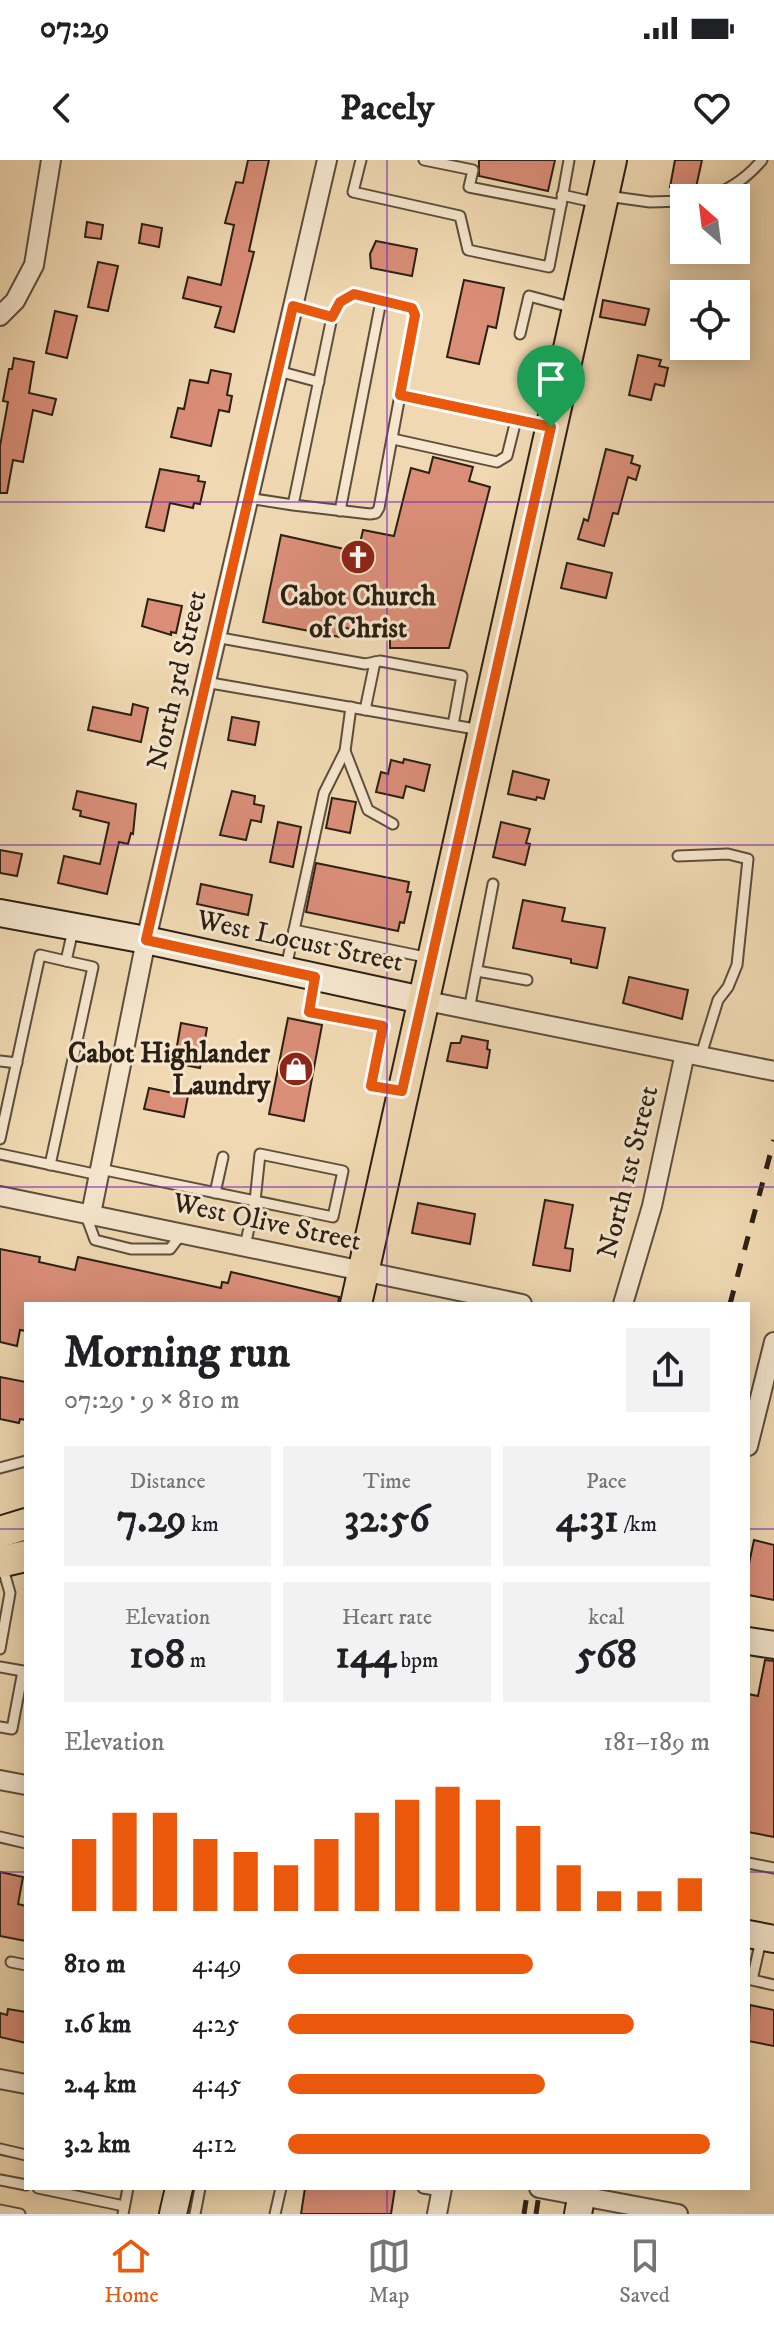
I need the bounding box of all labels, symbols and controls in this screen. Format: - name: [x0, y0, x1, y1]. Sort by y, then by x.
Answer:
- text: 07:29: [40, 10, 109, 47]
- icon: back: [40, 86, 84, 130]
- text: Pacely: [340, 86, 434, 131]
- icon: heart: [690, 86, 734, 130]
- north arrow: [670, 184, 750, 264]
- map controls: [670, 184, 750, 360]
- button: locate: [670, 280, 750, 360]
- pin: [517, 345, 585, 427]
- icon: arrive: [529, 357, 573, 401]
- church icon: Cabot Church of Christ: [339, 538, 377, 576]
- place label: Cabot Church of Christ: [280, 579, 436, 646]
- street label: North 3rd Street: [139, 587, 215, 773]
- street label: West Locust Street: [193, 902, 406, 980]
- place label: Cabot Highlander Laundry: [68, 1036, 271, 1103]
- shop icon: Cabot Highlander Laundry: [277, 1050, 315, 1088]
- street label: North 1st Street: [590, 1082, 666, 1262]
- street label: West Olive Street: [169, 1185, 364, 1259]
- text: Morning run: [64, 1326, 290, 1381]
- button: share: [626, 1328, 710, 1412]
- text: 07:29 · 9 × 810 m: [64, 1384, 240, 1417]
- text: Distance: [130, 1468, 206, 1495]
- text: Time: [363, 1468, 411, 1495]
- text: Pace: [586, 1468, 627, 1495]
- text: 7.29: [117, 1495, 187, 1545]
- text: 32:56: [344, 1495, 430, 1545]
- text: 4:31: [556, 1495, 619, 1545]
- text: km: [187, 1511, 219, 1538]
- text: /km: [619, 1511, 657, 1538]
- text: Elevation: [125, 1604, 210, 1631]
- text: Heart rate: [342, 1604, 432, 1631]
- text: kcal: [588, 1604, 624, 1631]
- text: 108: [129, 1631, 185, 1681]
- text: 144: [335, 1631, 396, 1681]
- text: 568: [576, 1631, 637, 1681]
- text: m: [185, 1647, 206, 1674]
- text: bpm: [396, 1647, 439, 1674]
- text: Elevation: [64, 1726, 165, 1759]
- text: 181–189 m: [604, 1726, 710, 1759]
- text: 810 m: [64, 1948, 126, 1981]
- text: 4:49: [192, 1948, 242, 1981]
- text: 1.6 km: [64, 2008, 131, 2041]
- text: 4:25: [192, 2008, 239, 2041]
- text: 2.4 km: [64, 2068, 137, 2101]
- text: 4:45: [192, 2068, 241, 2101]
- text: 3.2 km: [64, 2128, 131, 2161]
- text: 4:12: [192, 2128, 236, 2161]
- tab: Home: [104, 2234, 159, 2309]
- tab: Map: [367, 2234, 411, 2309]
- tab: Saved: [619, 2234, 670, 2309]

